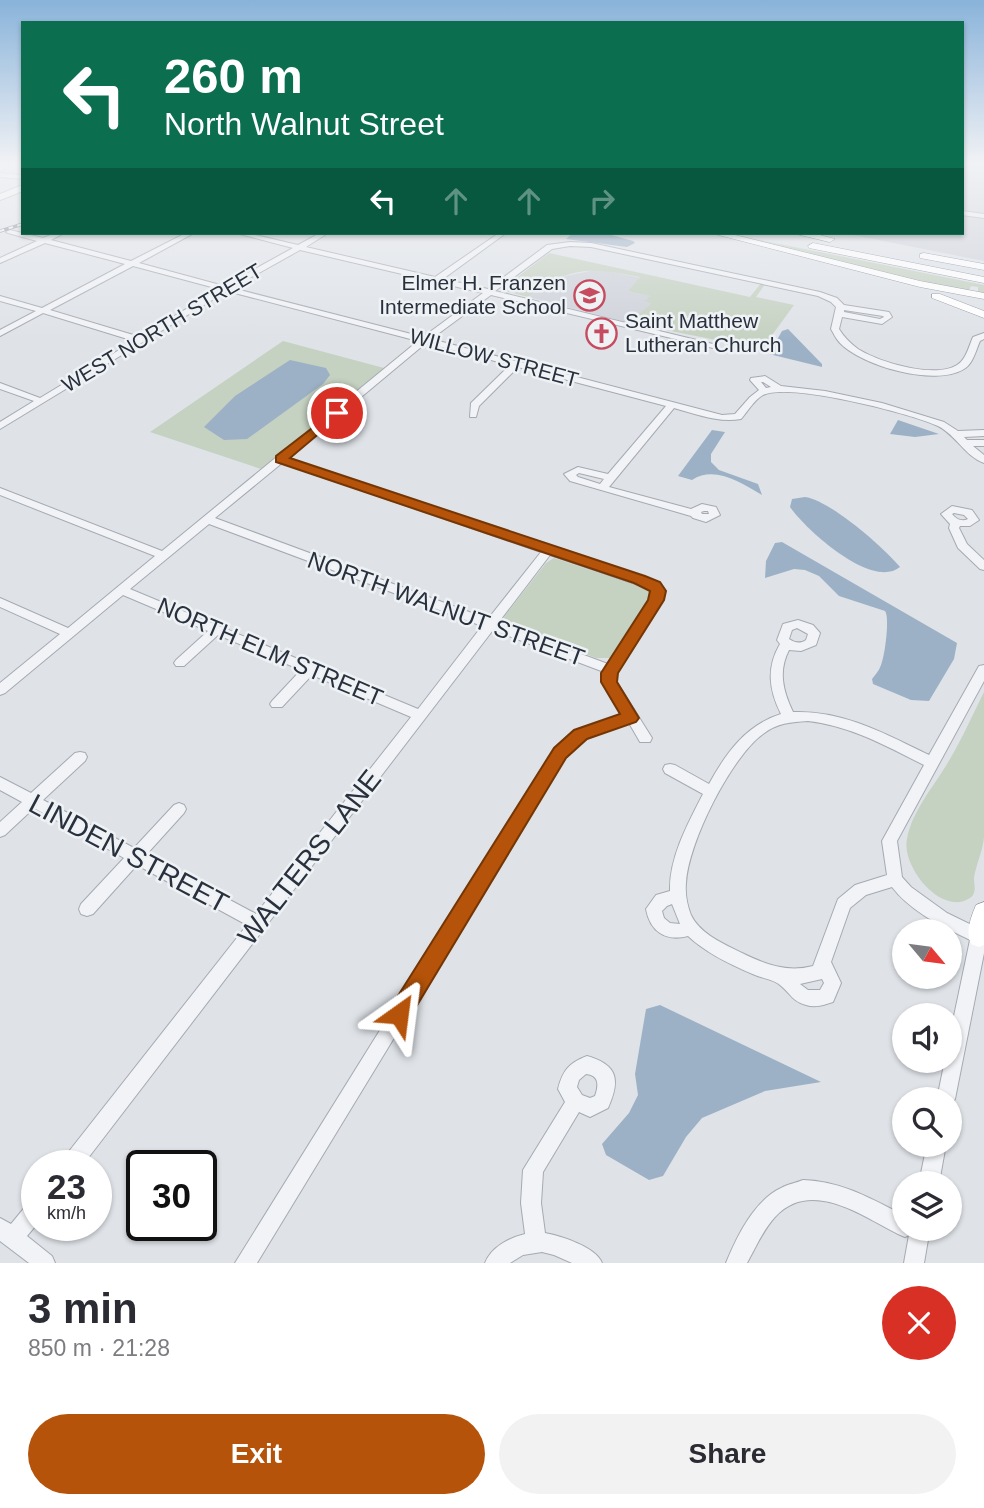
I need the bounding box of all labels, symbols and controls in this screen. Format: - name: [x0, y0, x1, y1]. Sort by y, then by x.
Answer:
- icon: left: [49, 49, 140, 140]
- text: 260 m: [164, 49, 303, 103]
- text: North Walnut Street: [164, 106, 444, 142]
- icon: left: [364, 182, 402, 220]
- icon: ahead: [437, 182, 475, 220]
- icon: ahead: [510, 182, 548, 220]
- icon: right: [583, 182, 621, 220]
- street label: WEST NORTH STREET: [58, 259, 266, 396]
- place label: Elmer H. Franzen Intermediate School: [379, 271, 566, 318]
- school or university icon: Elmer H. Franzen Intermediate School: [572, 278, 606, 312]
- place label: Saint Matthew Lutheran Church: [625, 309, 781, 356]
- church icon: Saint Matthew Lutheran Church: [585, 316, 619, 350]
- street label: WILLOW STREET: [407, 324, 581, 391]
- pin: [307, 383, 367, 443]
- icon: arrive: [318, 394, 356, 432]
- street label: NORTH WALNUT STREET: [304, 546, 589, 671]
- street label: NORTH ELM STREET: [153, 592, 387, 711]
- street label: WALTERS LANE: [232, 764, 387, 951]
- street label: LINDEN STREET: [24, 788, 234, 919]
- north arrow: [892, 919, 962, 989]
- map controls: [892, 919, 962, 1241]
- position arrow: [362, 977, 436, 1051]
- button: sound: [892, 1003, 962, 1073]
- button: search: [892, 1087, 962, 1157]
- speed limit sign: 30: [126, 1150, 217, 1241]
- text: 23: [47, 1167, 86, 1206]
- button: layers: [892, 1171, 962, 1241]
- text: km/h: [47, 1203, 86, 1223]
- text: 3 min: [28, 1285, 138, 1332]
- button: close: [882, 1286, 956, 1360]
- text: 850 m · 21:28: [28, 1335, 170, 1361]
- button: Exit: [28, 1414, 485, 1494]
- button: Share: [499, 1414, 956, 1494]

